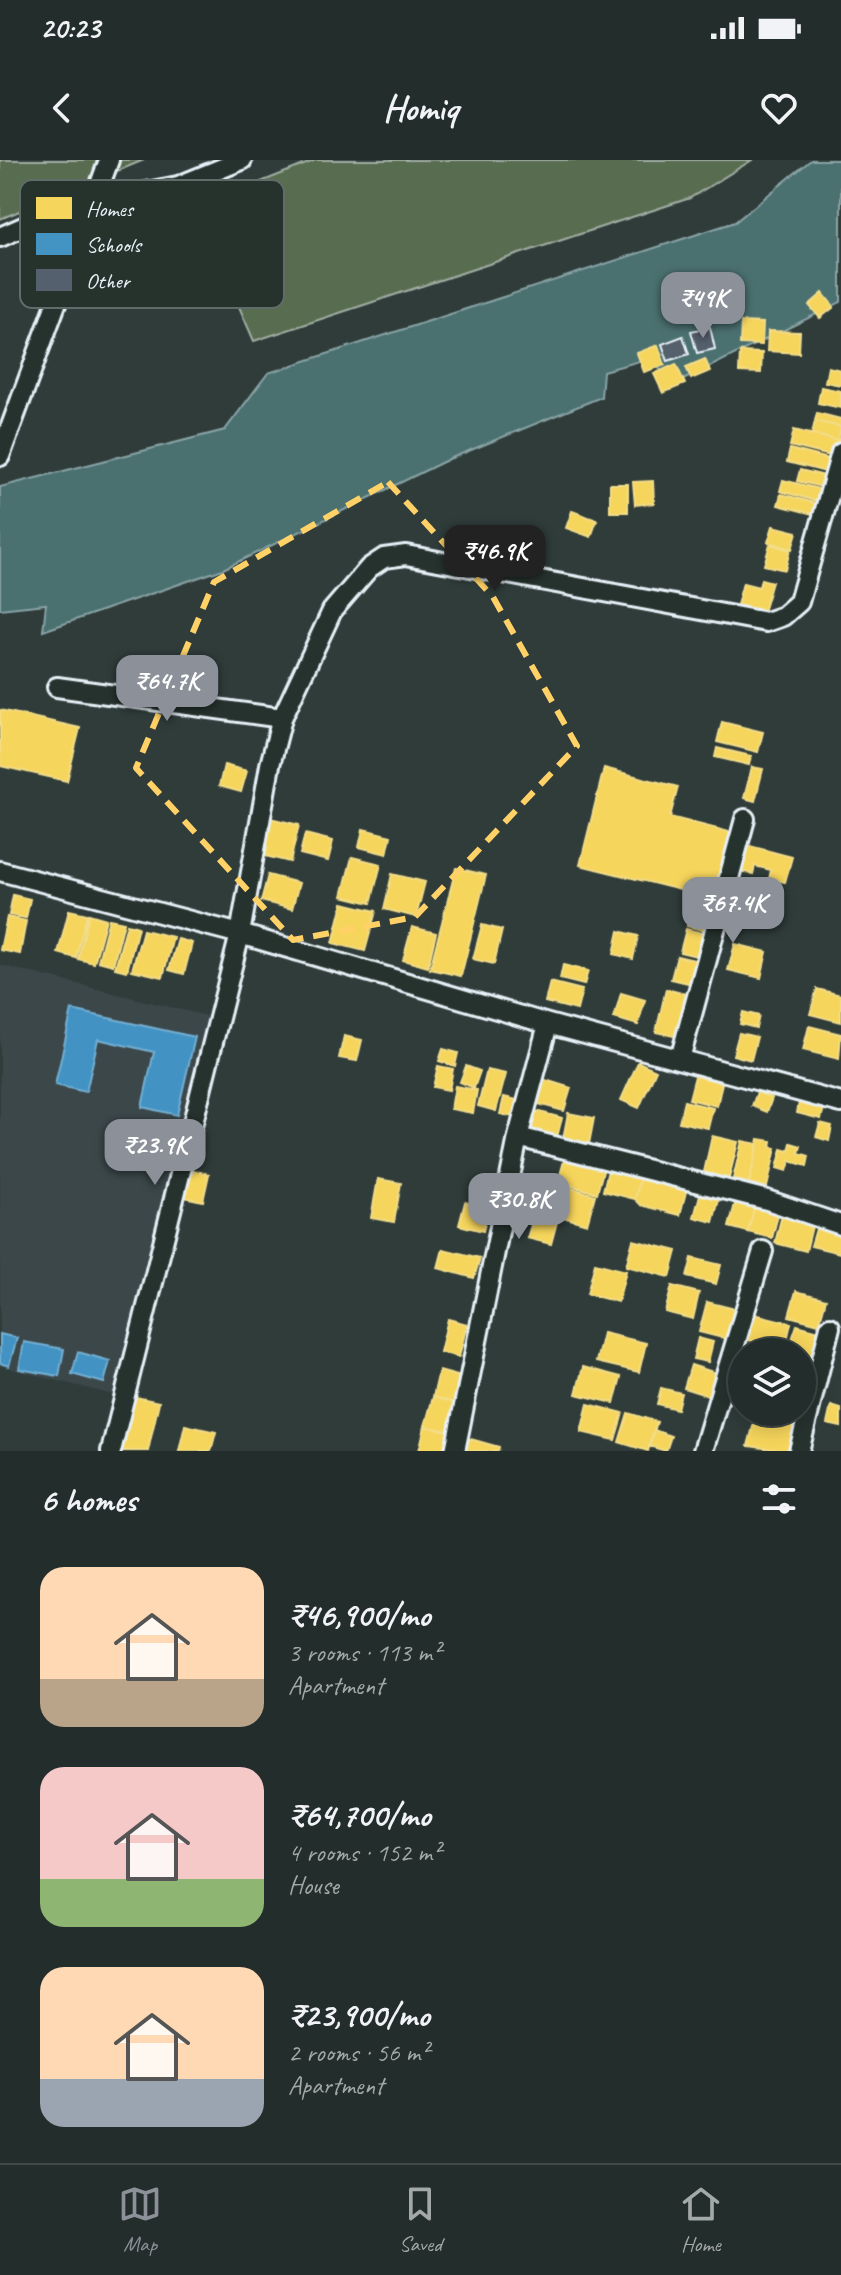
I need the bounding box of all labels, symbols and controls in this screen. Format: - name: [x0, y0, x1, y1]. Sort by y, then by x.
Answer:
- text: 20:23: [40, 9, 100, 47]
- text: Homiq: [383, 85, 458, 131]
- icon: back: [40, 86, 84, 130]
- icon: heart: [757, 86, 801, 130]
- legend: [20, 180, 284, 308]
- text: Homes: [86, 195, 135, 223]
- text: Schools: [86, 231, 143, 259]
- text: Other: [86, 267, 132, 295]
- pin: ₹49K: [656, 272, 750, 340]
- text: ₹49K: [679, 281, 727, 314]
- pin: ₹46.9K: [430, 525, 560, 593]
- text: ₹46.9K: [462, 534, 528, 567]
- pin: ₹64.7K: [102, 655, 232, 723]
- text: ₹64.7K: [134, 664, 200, 697]
- pin: ₹67.4K: [668, 877, 798, 945]
- text: ₹67.4K: [700, 886, 766, 919]
- pin: ₹23.9K: [90, 1119, 220, 1187]
- text: ₹23.9K: [123, 1128, 187, 1161]
- pin: ₹30.8K: [454, 1173, 584, 1241]
- text: ₹30.8K: [486, 1182, 552, 1215]
- map controls: [728, 1338, 816, 1426]
- button: layers: [728, 1338, 816, 1426]
- icon: filters: [757, 1477, 801, 1521]
- text: 6 homes: [40, 1478, 137, 1521]
- text: ₹46,900/mo: [288, 1593, 430, 1636]
- icon: home: [104, 1599, 200, 1695]
- text: 3 rooms · 113 m²: [288, 1636, 440, 1669]
- text: Apartment: [288, 1669, 384, 1702]
- text: ₹64,700/mo: [288, 1793, 431, 1836]
- icon: home: [104, 1799, 200, 1895]
- text: 4 rooms · 152 m²: [288, 1836, 440, 1869]
- text: House: [288, 1869, 339, 1902]
- text: ₹23,900/mo: [288, 1993, 430, 2036]
- icon: home: [104, 1999, 200, 2095]
- text: 2 rooms · 56 m²: [288, 2036, 429, 2069]
- text: Apartment: [288, 2069, 384, 2102]
- tab: Map: [118, 2182, 162, 2258]
- tab: Saved: [398, 2182, 442, 2258]
- tab: Home: [679, 2182, 723, 2258]

